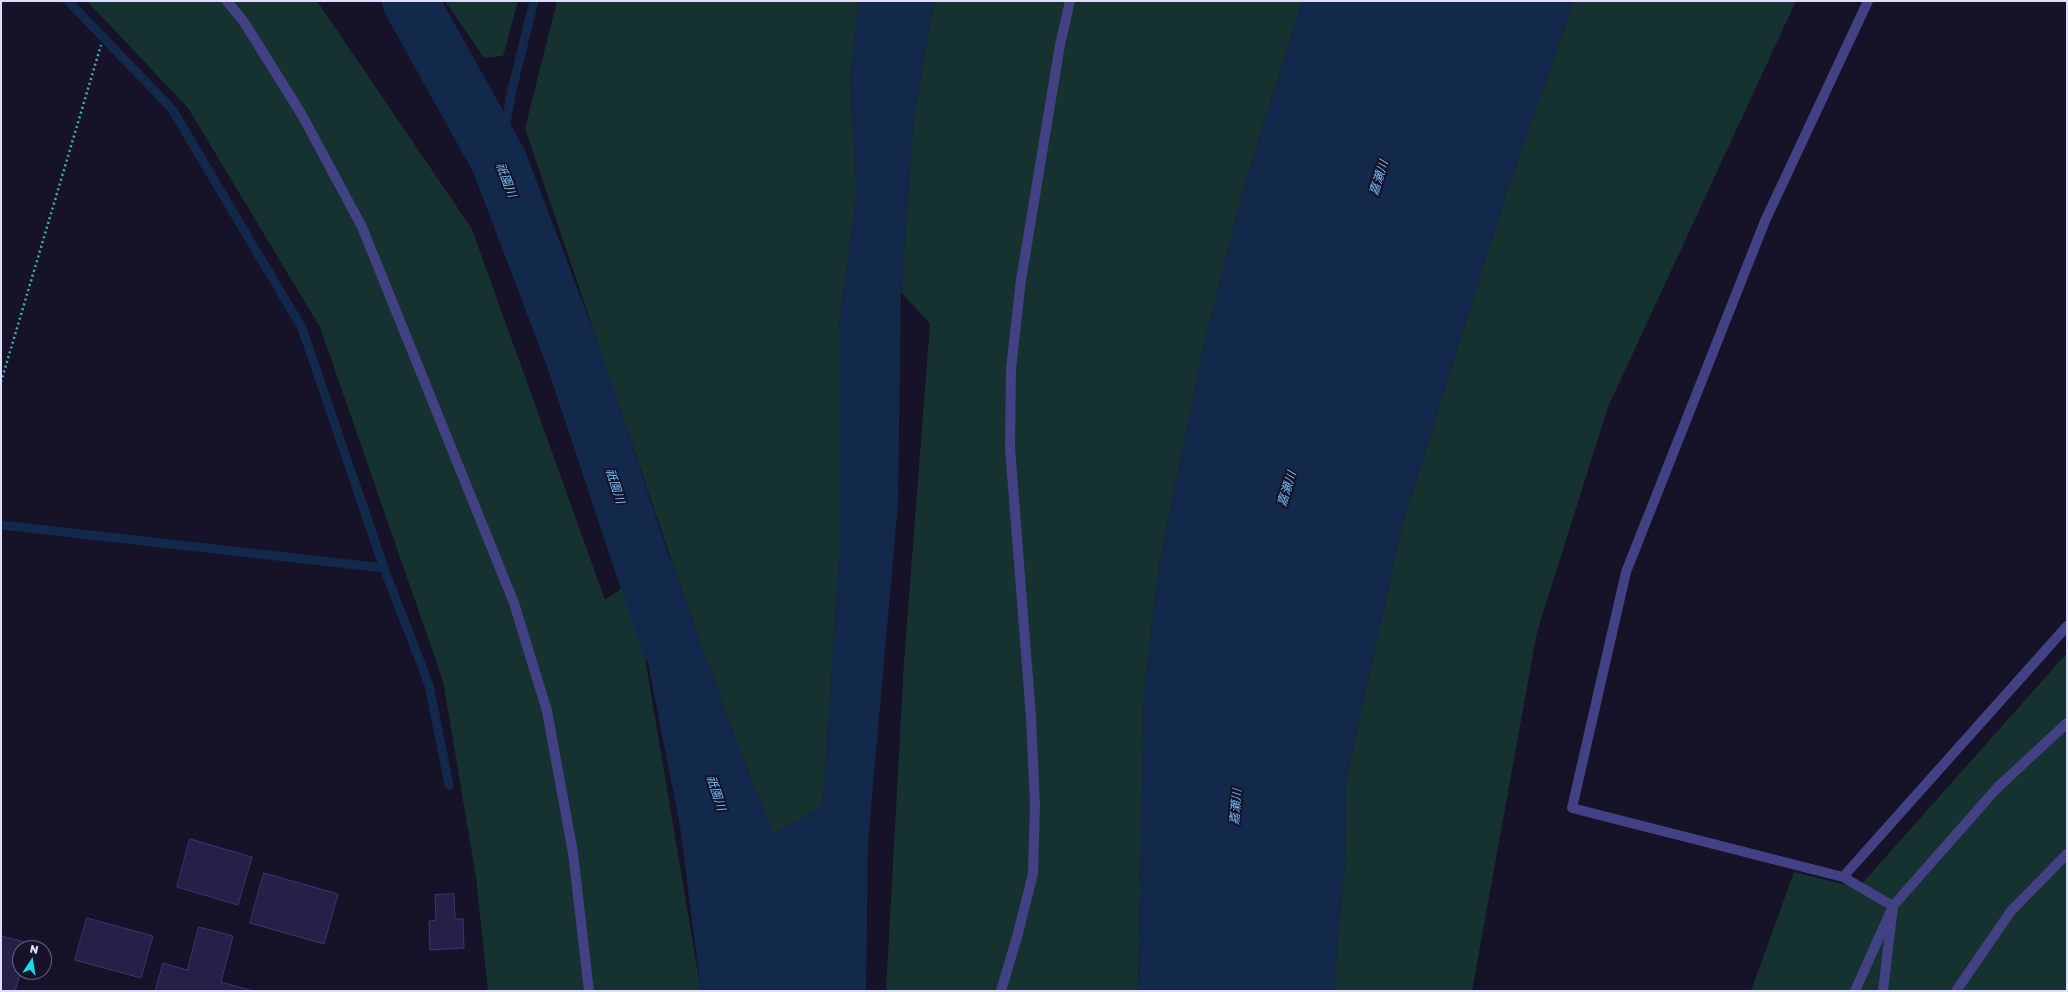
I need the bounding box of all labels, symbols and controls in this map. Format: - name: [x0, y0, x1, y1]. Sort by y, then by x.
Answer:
- water label: 嘉瀬川: [1367, 159, 1391, 197]
- water label: 祇園川: [493, 161, 519, 199]
- water label: 祇園川: [603, 467, 627, 505]
- water label: 嘉瀬川: [1275, 470, 1299, 508]
- water label: 祇園川: [704, 774, 728, 812]
- water label: 嘉瀬川: [1227, 788, 1245, 826]
- north arrow: [12, 940, 52, 980]
- text: N: [29, 942, 40, 956]

